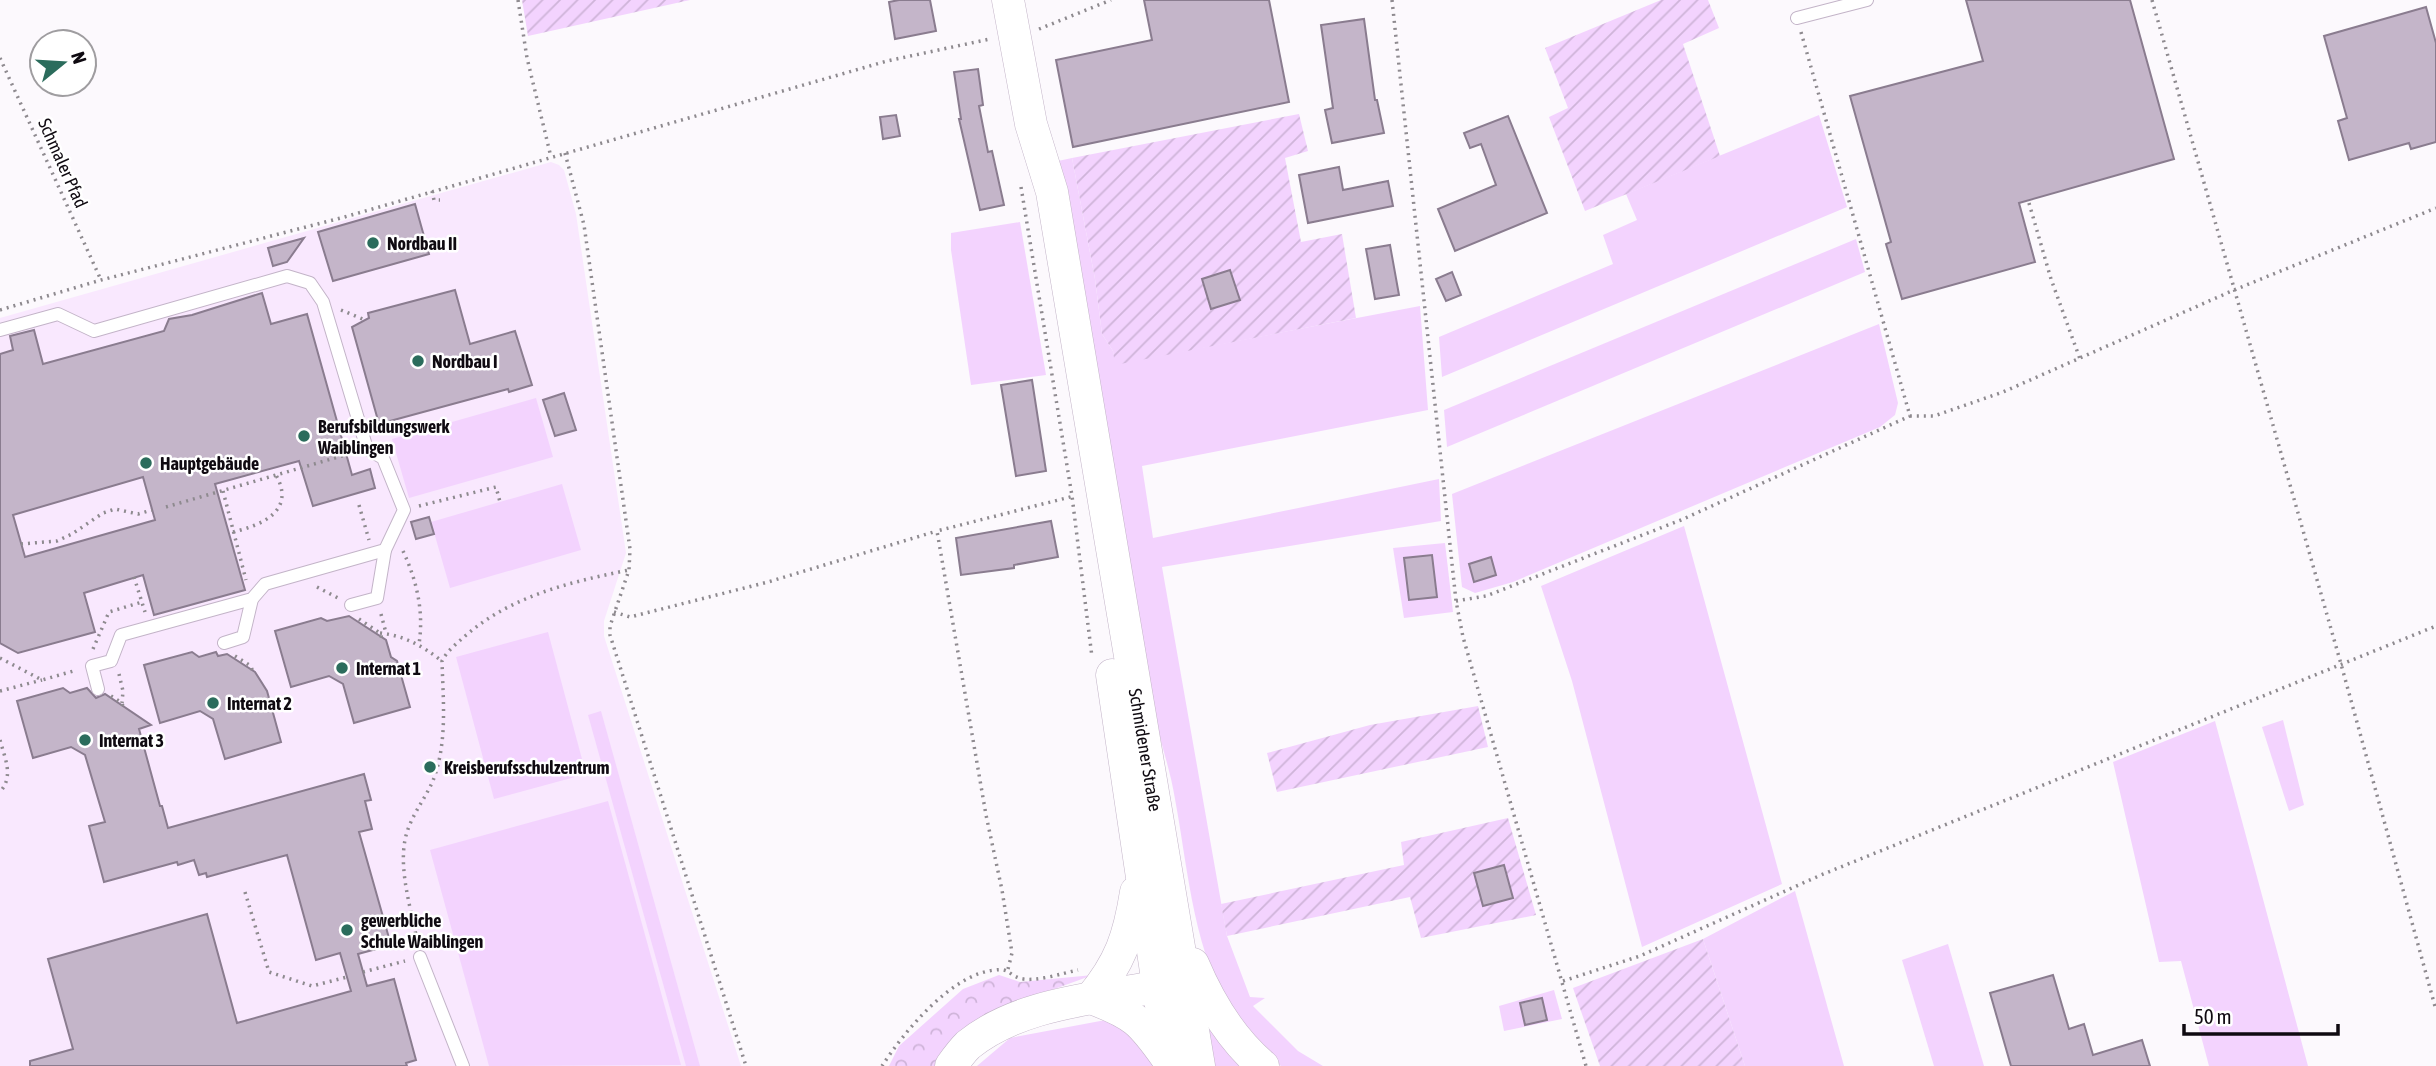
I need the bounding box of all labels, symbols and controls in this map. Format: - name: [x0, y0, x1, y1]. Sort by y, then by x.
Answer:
- north arrow: [28, 28, 98, 98]
- text: N: [67, 49, 91, 66]
- street label: Schmaler Pfad: [34, 115, 92, 211]
- place label: Nordbau II: [387, 233, 457, 254]
- marker: Nordbau II: [365, 235, 381, 251]
- place label: Nordbau I: [432, 351, 498, 372]
- marker: Nordbau I: [410, 353, 426, 369]
- place label: Berufsbildungswerk Waiblingen: [317, 416, 450, 458]
- marker: Berufsbildungswerk Waiblingen: [296, 428, 312, 444]
- place label: Hauptgebäude: [160, 453, 259, 474]
- marker: Hauptgebäude: [138, 455, 154, 471]
- place label: Internat 1: [356, 658, 421, 679]
- marker: Internat 1: [334, 660, 350, 676]
- street label: Schmidener Straße: [1125, 687, 1166, 813]
- place label: Internat 2: [227, 693, 292, 714]
- marker: Internat 2: [205, 695, 221, 711]
- place label: Internat 3: [99, 730, 164, 751]
- marker: Internat 3: [77, 732, 93, 748]
- place label: Kreisberufsschulzentrum: [444, 757, 609, 778]
- marker: Kreisberufsschulzentrum: [422, 759, 438, 775]
- place label: gewerbliche Schule Waiblingen: [361, 910, 484, 952]
- marker: gewerbliche Schule Waiblingen: [339, 922, 355, 938]
- scale bar: [2184, 992, 2338, 1036]
- text: 50 m: [2194, 1004, 2232, 1028]

